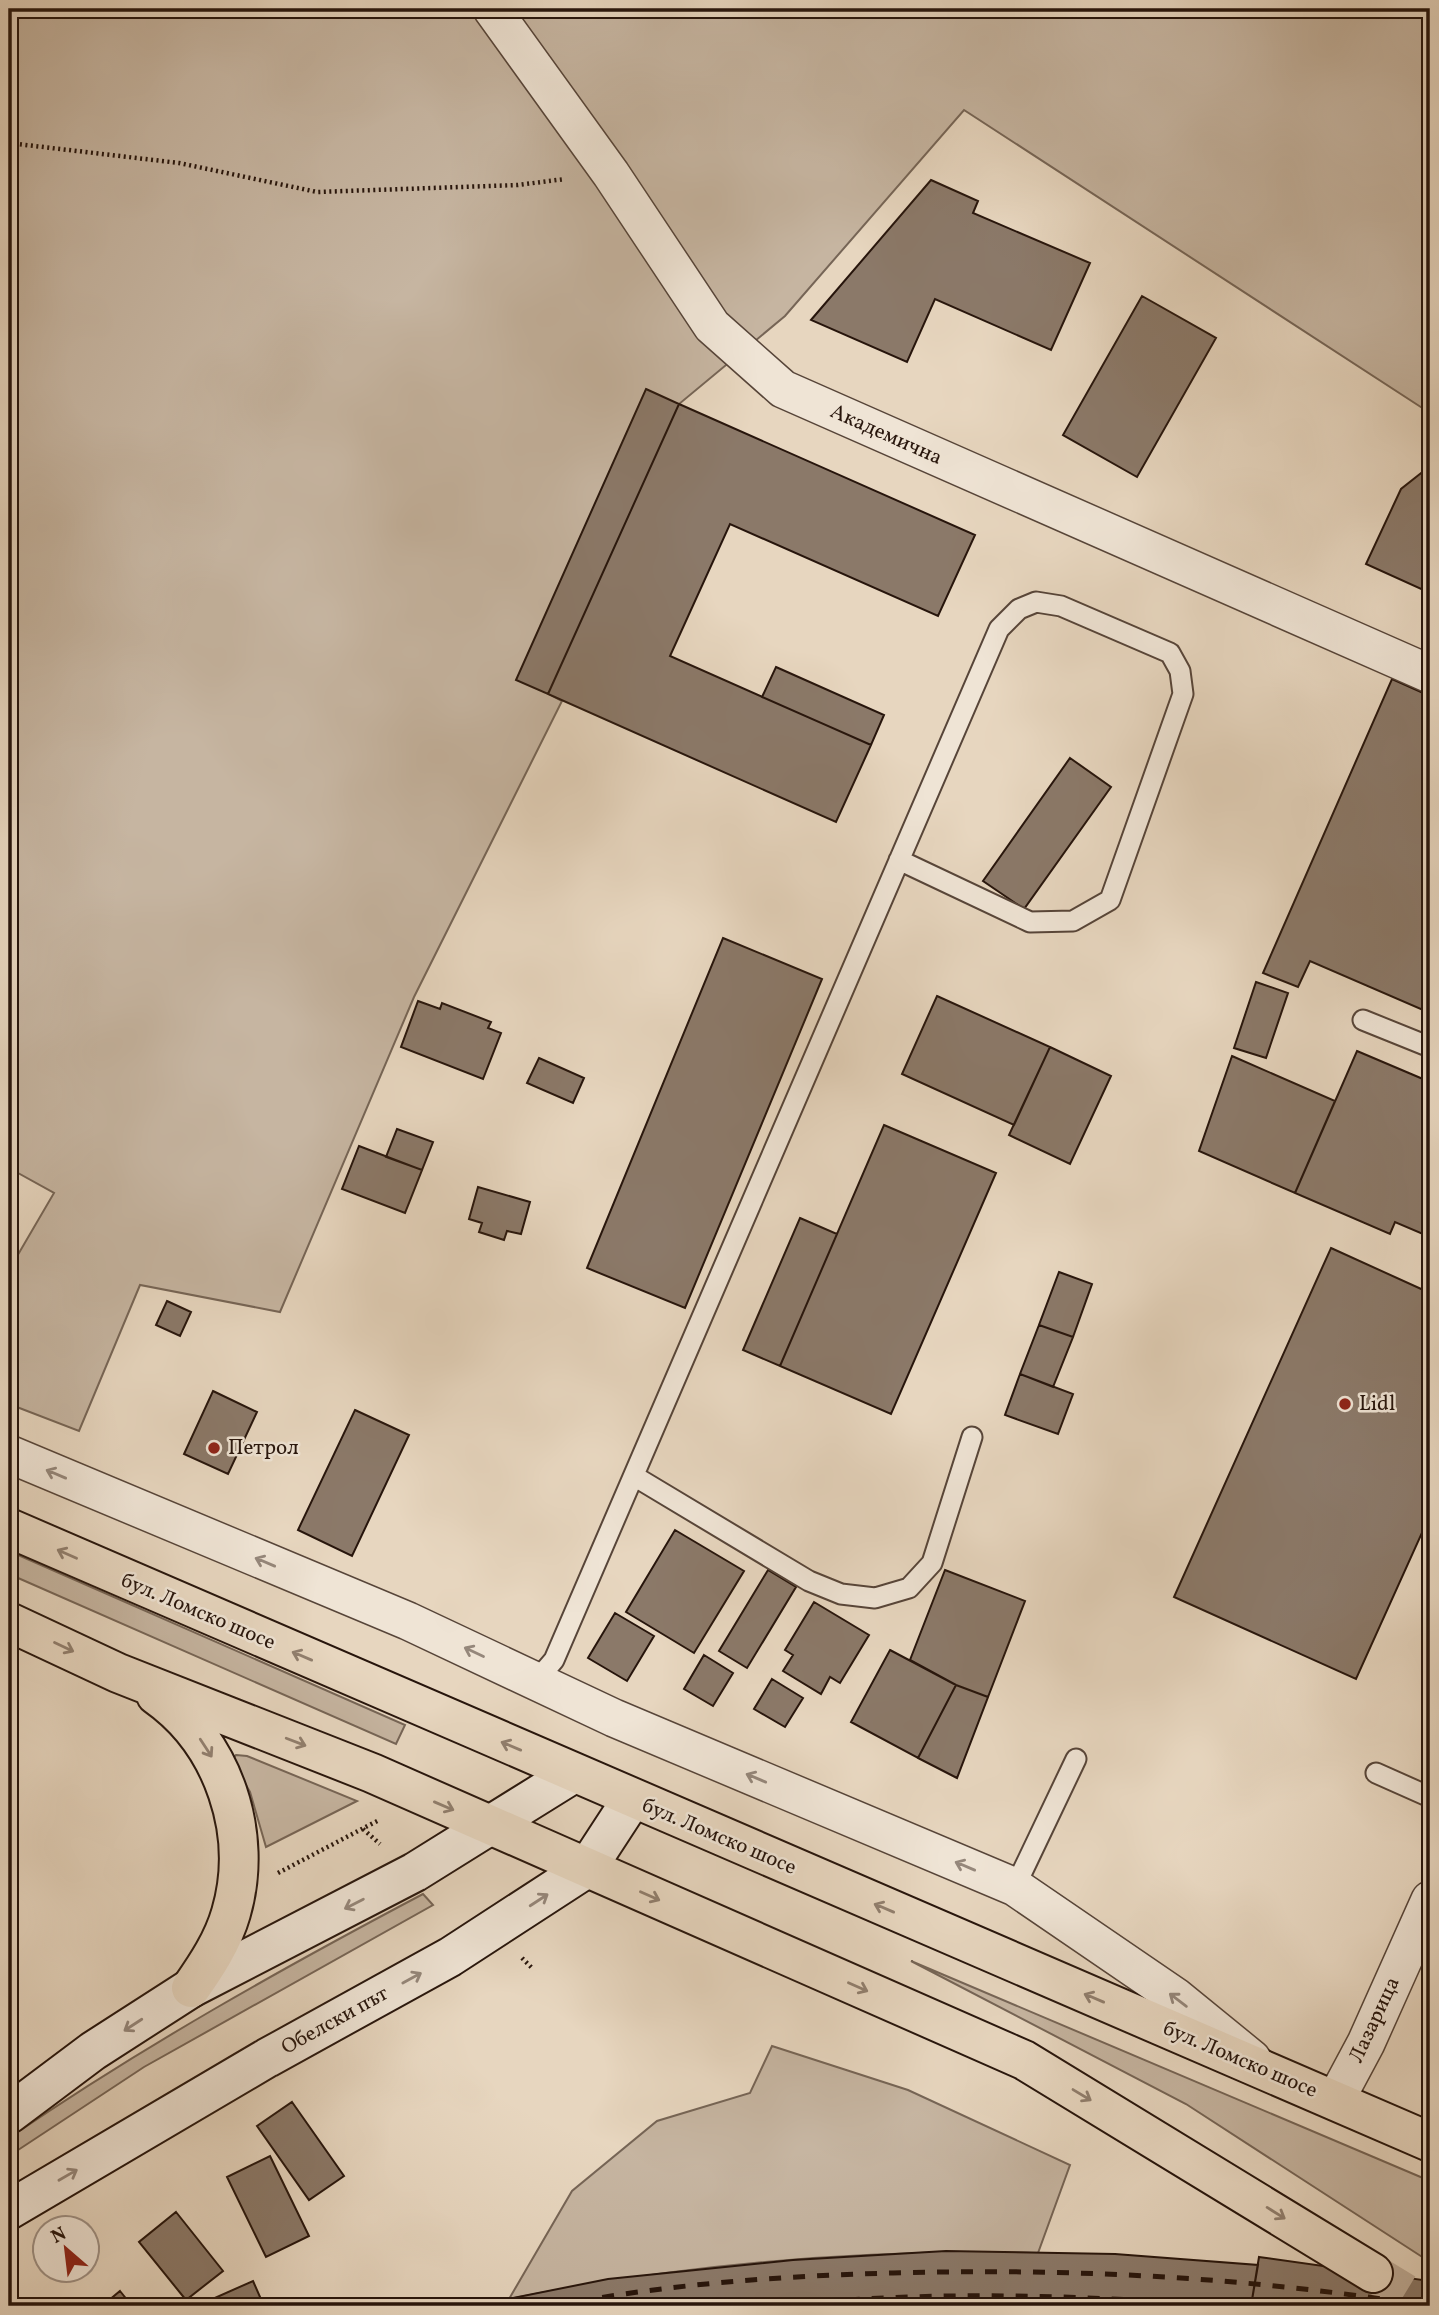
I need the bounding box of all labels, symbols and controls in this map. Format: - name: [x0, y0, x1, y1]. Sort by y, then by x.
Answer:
- street label: Академична: [825, 397, 947, 473]
- place label: Lidl: [1359, 1390, 1395, 1419]
- marker: Lidl: [1337, 1396, 1353, 1412]
- place label: Петрол: [228, 1434, 299, 1463]
- marker: Петрол: [206, 1440, 222, 1456]
- one-way arrow: [45, 1467, 67, 1480]
- one-way arrow: [57, 1547, 78, 1561]
- one-way arrow: [255, 1554, 277, 1567]
- street label: бул. Ломско шосе: [116, 1566, 280, 1658]
- one-way arrow: [52, 1641, 74, 1654]
- one-way arrow: [464, 1645, 485, 1658]
- one-way arrow: [292, 1649, 313, 1662]
- one-way arrow: [200, 1737, 214, 1757]
- one-way arrow: [284, 1737, 306, 1750]
- one-way arrow: [501, 1739, 522, 1752]
- one-way arrow: [745, 1770, 767, 1783]
- street label: бул. Ломско шосе: [637, 1791, 801, 1883]
- one-way arrow: [433, 1800, 455, 1813]
- one-way arrow: [955, 1859, 977, 1872]
- one-way arrow: [639, 1890, 660, 1903]
- one-way arrow: [529, 1893, 548, 1908]
- one-way arrow: [344, 1897, 365, 1911]
- one-way arrow: [874, 1901, 895, 1914]
- one-way arrow: [402, 1971, 422, 1985]
- street label: Лазарица: [1342, 1972, 1408, 2068]
- street label: Обелски път: [276, 1979, 394, 2062]
- one-way arrow: [847, 1981, 868, 1994]
- one-way arrow: [1083, 1991, 1105, 2004]
- one-way arrow: [1169, 1992, 1188, 2007]
- street label: бул. Ломско шосе: [1158, 2014, 1322, 2106]
- one-way arrow: [124, 2018, 143, 2032]
- one-way arrow: [1072, 2088, 1092, 2102]
- one-way arrow: [57, 2168, 77, 2182]
- one-way arrow: [1266, 2207, 1286, 2221]
- north arrow: [32, 2214, 102, 2284]
- text: N: [47, 2221, 71, 2250]

